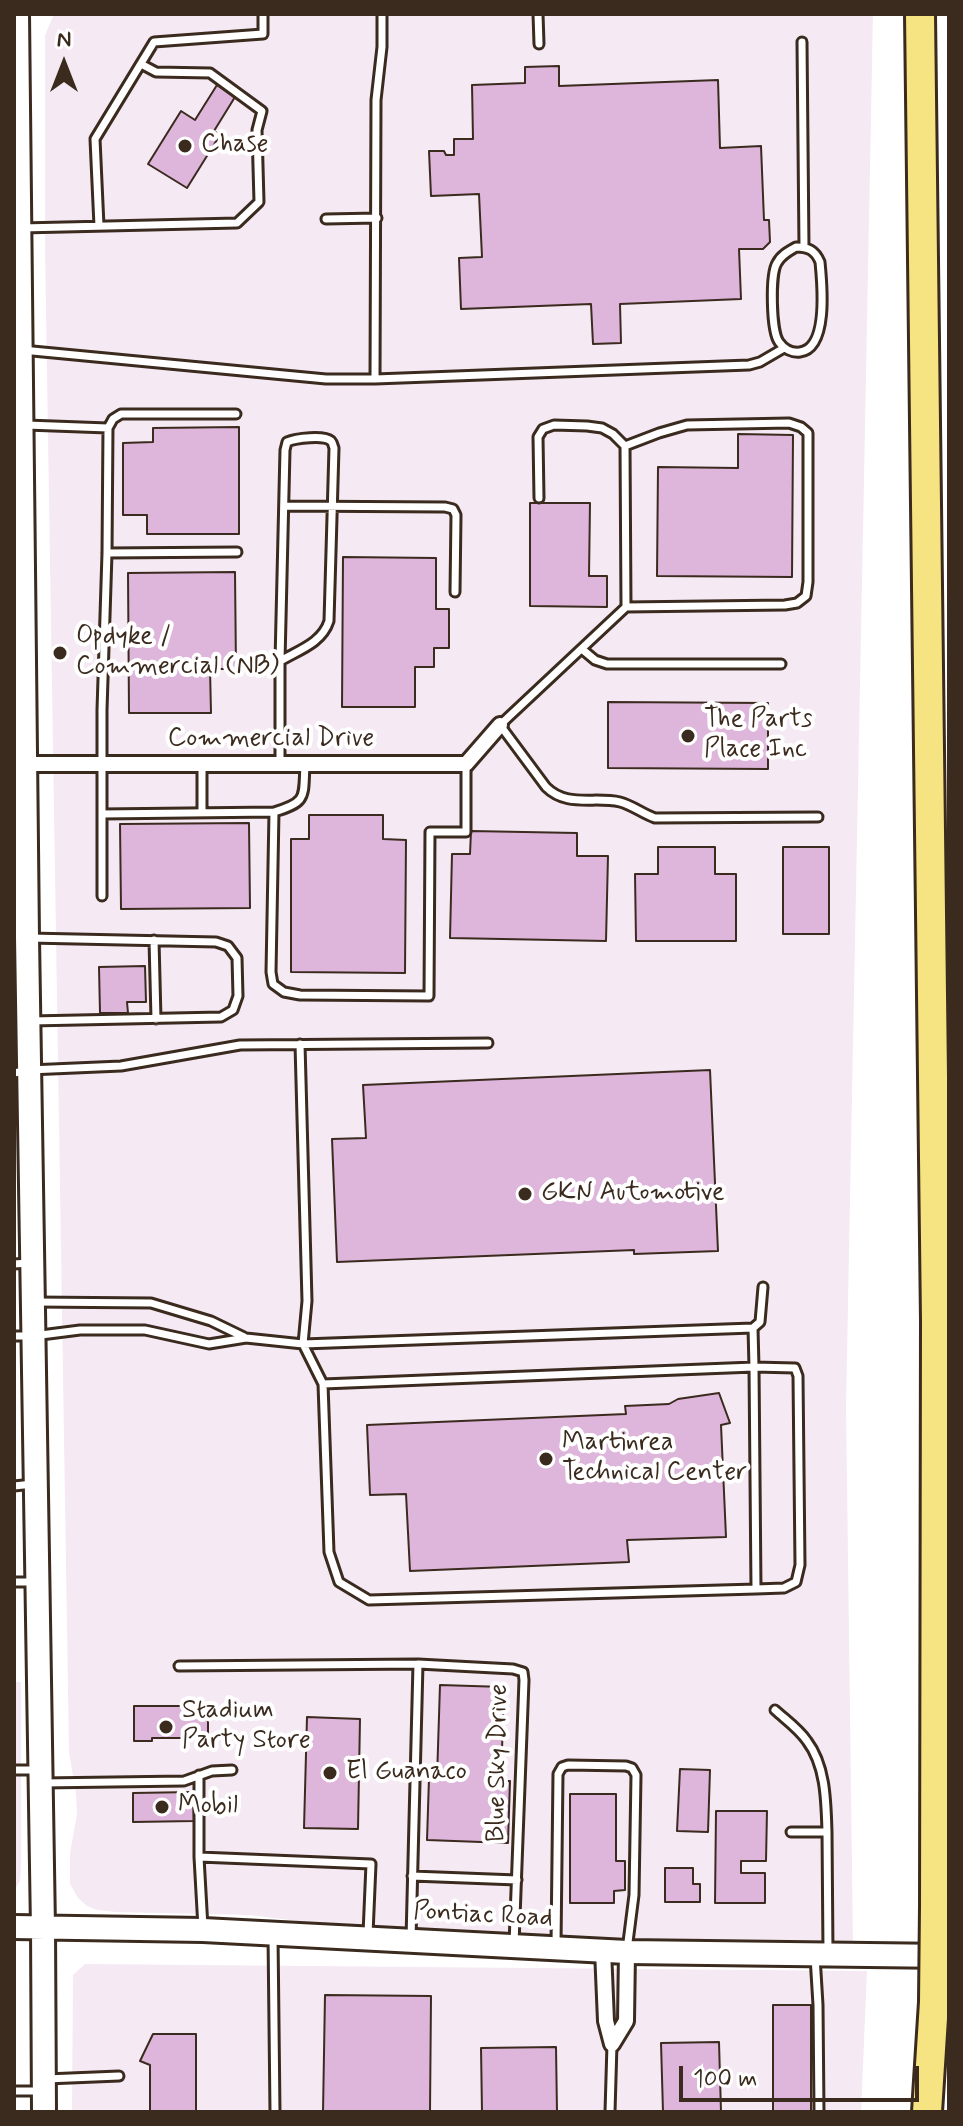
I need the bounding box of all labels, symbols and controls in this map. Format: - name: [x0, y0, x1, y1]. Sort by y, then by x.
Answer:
- north arrow: [24, 24, 104, 104]
- text: N: [57, 26, 71, 54]
- place label: Chase: [201, 130, 268, 162]
- marker: Chase: [176, 137, 194, 155]
- place label: Opdyke / Commercial (NB): [76, 622, 279, 684]
- marker: Opdyke / Commercial (NB): [51, 644, 69, 662]
- place label: The Parts Place Inc: [704, 705, 812, 766]
- street label: Commercial Drive: [168, 724, 374, 756]
- marker: The Parts Place Inc: [679, 727, 697, 745]
- place label: GKN Automotive: [541, 1178, 725, 1210]
- marker: GKN Automotive: [516, 1185, 534, 1203]
- place label: Martinrea Technical Center: [562, 1428, 747, 1490]
- marker: Martinrea Technical Center: [537, 1450, 555, 1468]
- street label: Blue Sky Drive: [482, 1683, 516, 1843]
- place label: Stadium Party Store: [182, 1696, 311, 1758]
- marker: Stadium Party Store: [157, 1718, 175, 1736]
- place label: El Guanaco: [346, 1757, 467, 1789]
- marker: El Guanaco: [321, 1764, 339, 1782]
- place label: Mobil: [178, 1791, 238, 1823]
- marker: Mobil: [153, 1798, 171, 1816]
- street label: Pontiac Road: [413, 1897, 553, 1935]
- scale bar: [683, 2050, 923, 2100]
- text: 100 m: [693, 2064, 757, 2095]

